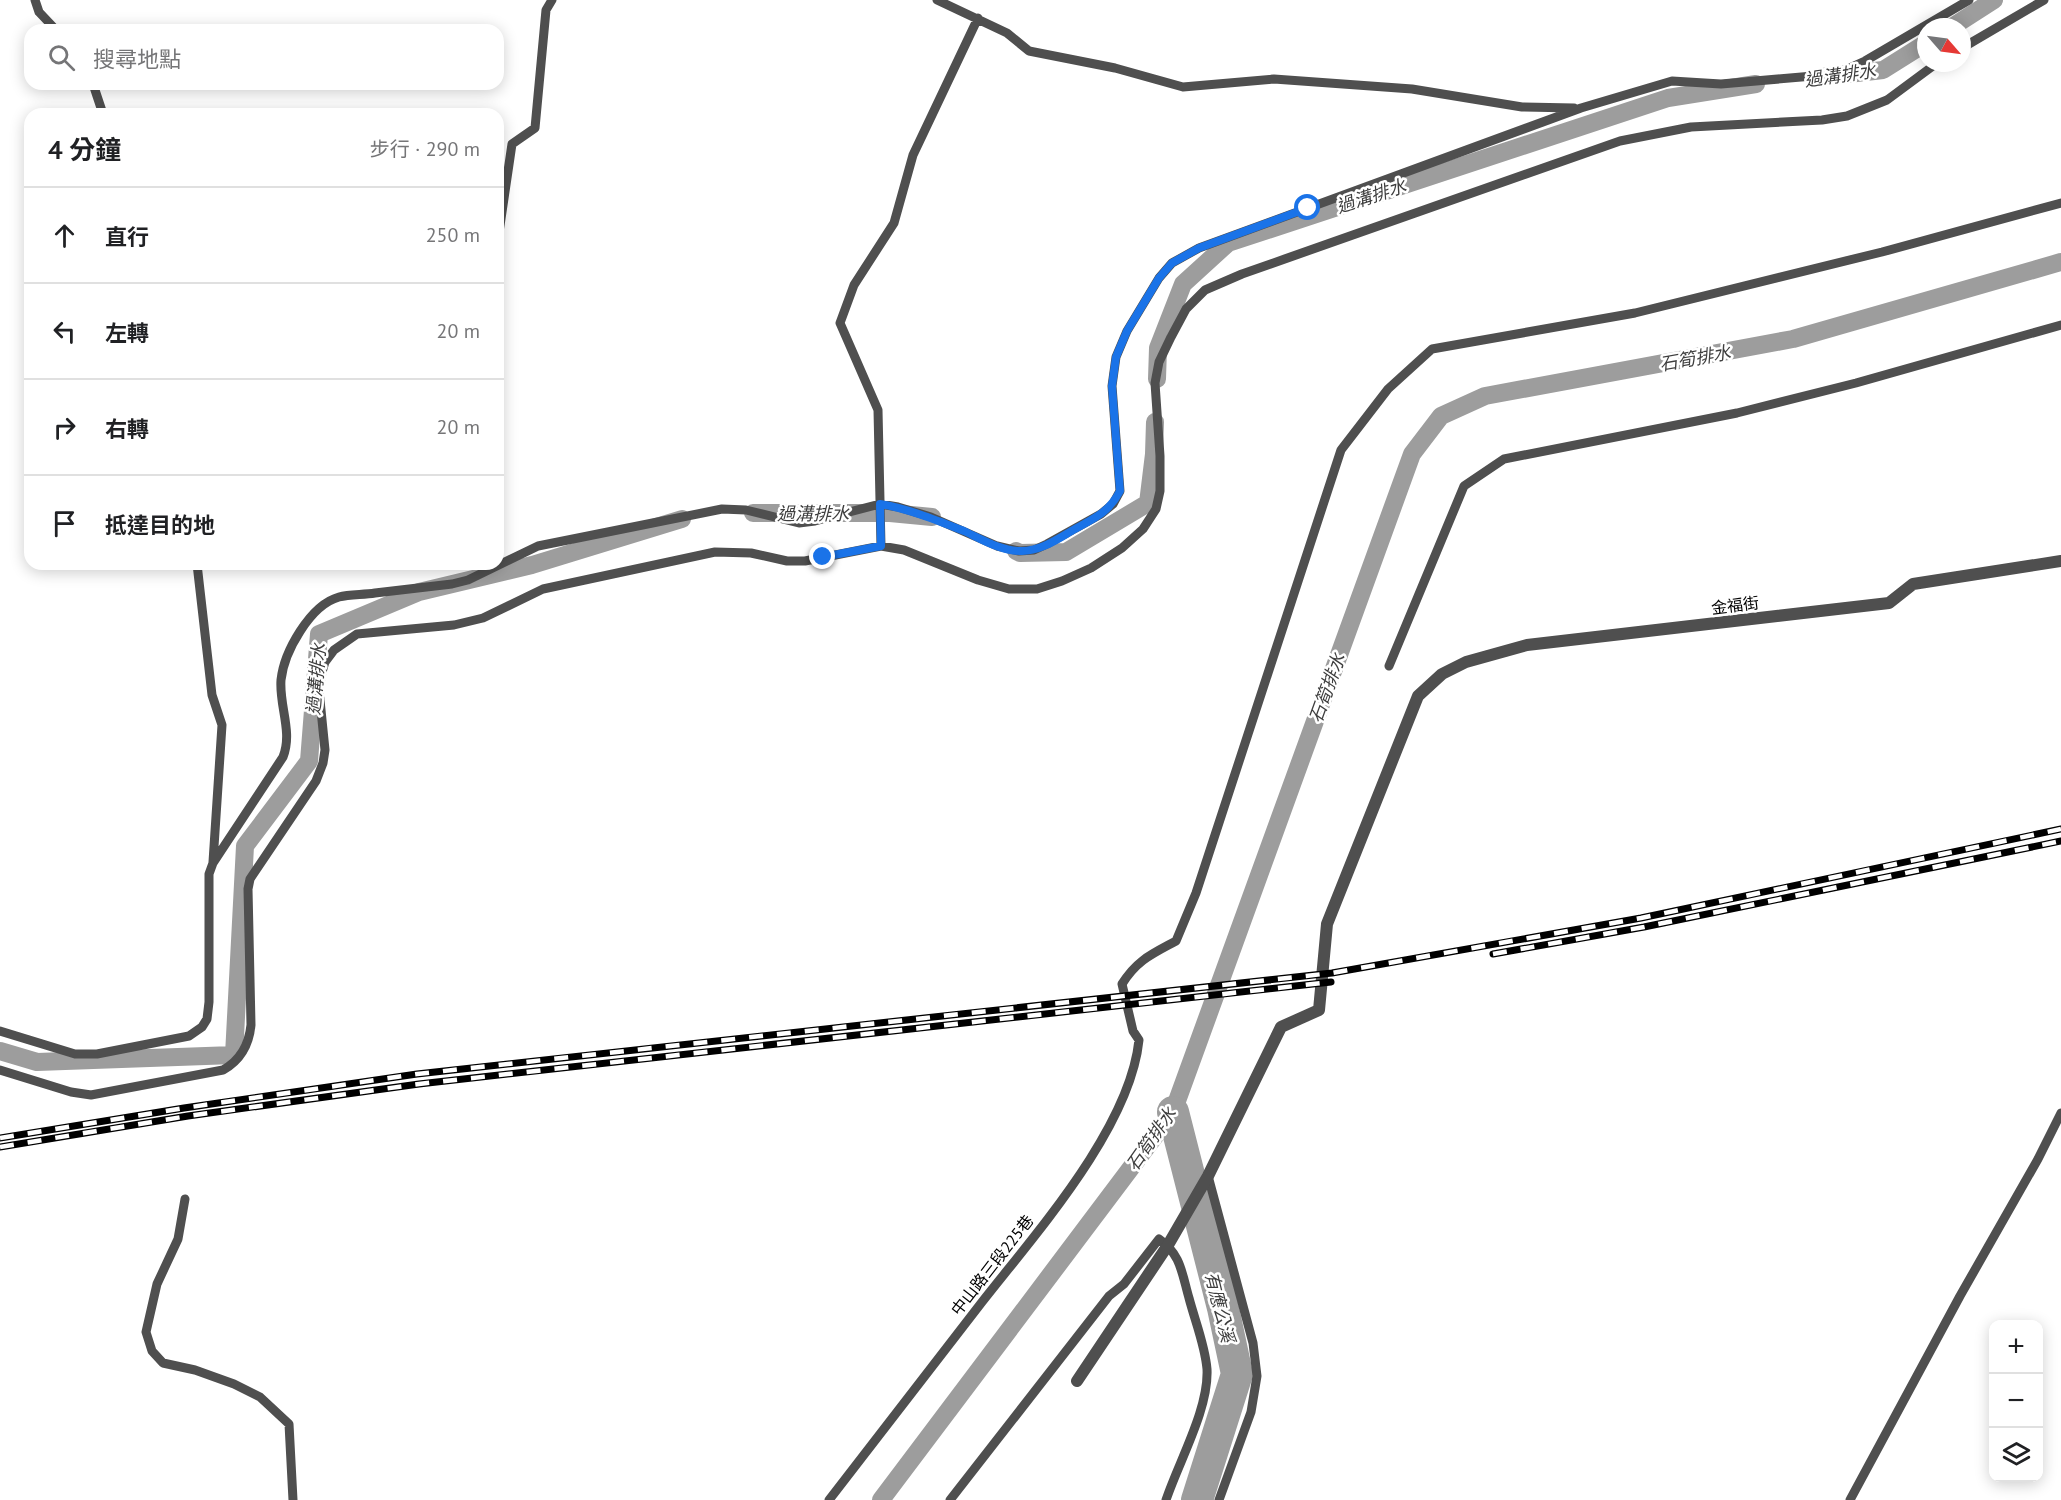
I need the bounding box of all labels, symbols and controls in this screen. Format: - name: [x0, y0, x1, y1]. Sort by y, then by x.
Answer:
- north arrow: [1917, 18, 1971, 72]
- search box: [24, 24, 504, 90]
- icon: search: [45, 41, 78, 74]
- text: 搜尋地點: [93, 45, 181, 73]
- water label: 過溝排水: [1803, 58, 1878, 91]
- text: 4 分鐘: [48, 133, 121, 166]
- text: 步行 · 290 m: [370, 136, 480, 162]
- water label: 過溝排水: [1333, 174, 1410, 218]
- route start: [1294, 194, 1320, 220]
- icon: ahead: [48, 219, 81, 252]
- text: 250 m: [426, 222, 480, 248]
- text: 直行: [105, 223, 149, 251]
- icon: left: [48, 315, 81, 348]
- text: 20 m: [437, 318, 480, 344]
- text: 左轉: [105, 319, 149, 347]
- water label: 石筍排水: [1658, 340, 1733, 376]
- icon: right: [48, 411, 81, 444]
- text: 20 m: [437, 414, 480, 440]
- text: 右轉: [105, 415, 149, 443]
- water label: 過溝排水: [777, 502, 850, 525]
- icon: arrive: [48, 507, 81, 540]
- text: 抵達目的地: [105, 511, 215, 539]
- route end: [809, 543, 835, 569]
- street label: 金福街: [1710, 592, 1760, 618]
- water label: 過溝排水: [301, 641, 331, 716]
- water label: 石筍排水: [1304, 649, 1350, 726]
- water label: 石筍排水: [1121, 1102, 1182, 1175]
- street label: 中山路三段225巷: [947, 1211, 1037, 1319]
- water label: 有應公溪: [1200, 1269, 1241, 1348]
- map controls: [1989, 1320, 2043, 1482]
- button: +: [1989, 1320, 2043, 1374]
- button: −: [1989, 1374, 2043, 1428]
- button: layers: [1989, 1428, 2043, 1482]

